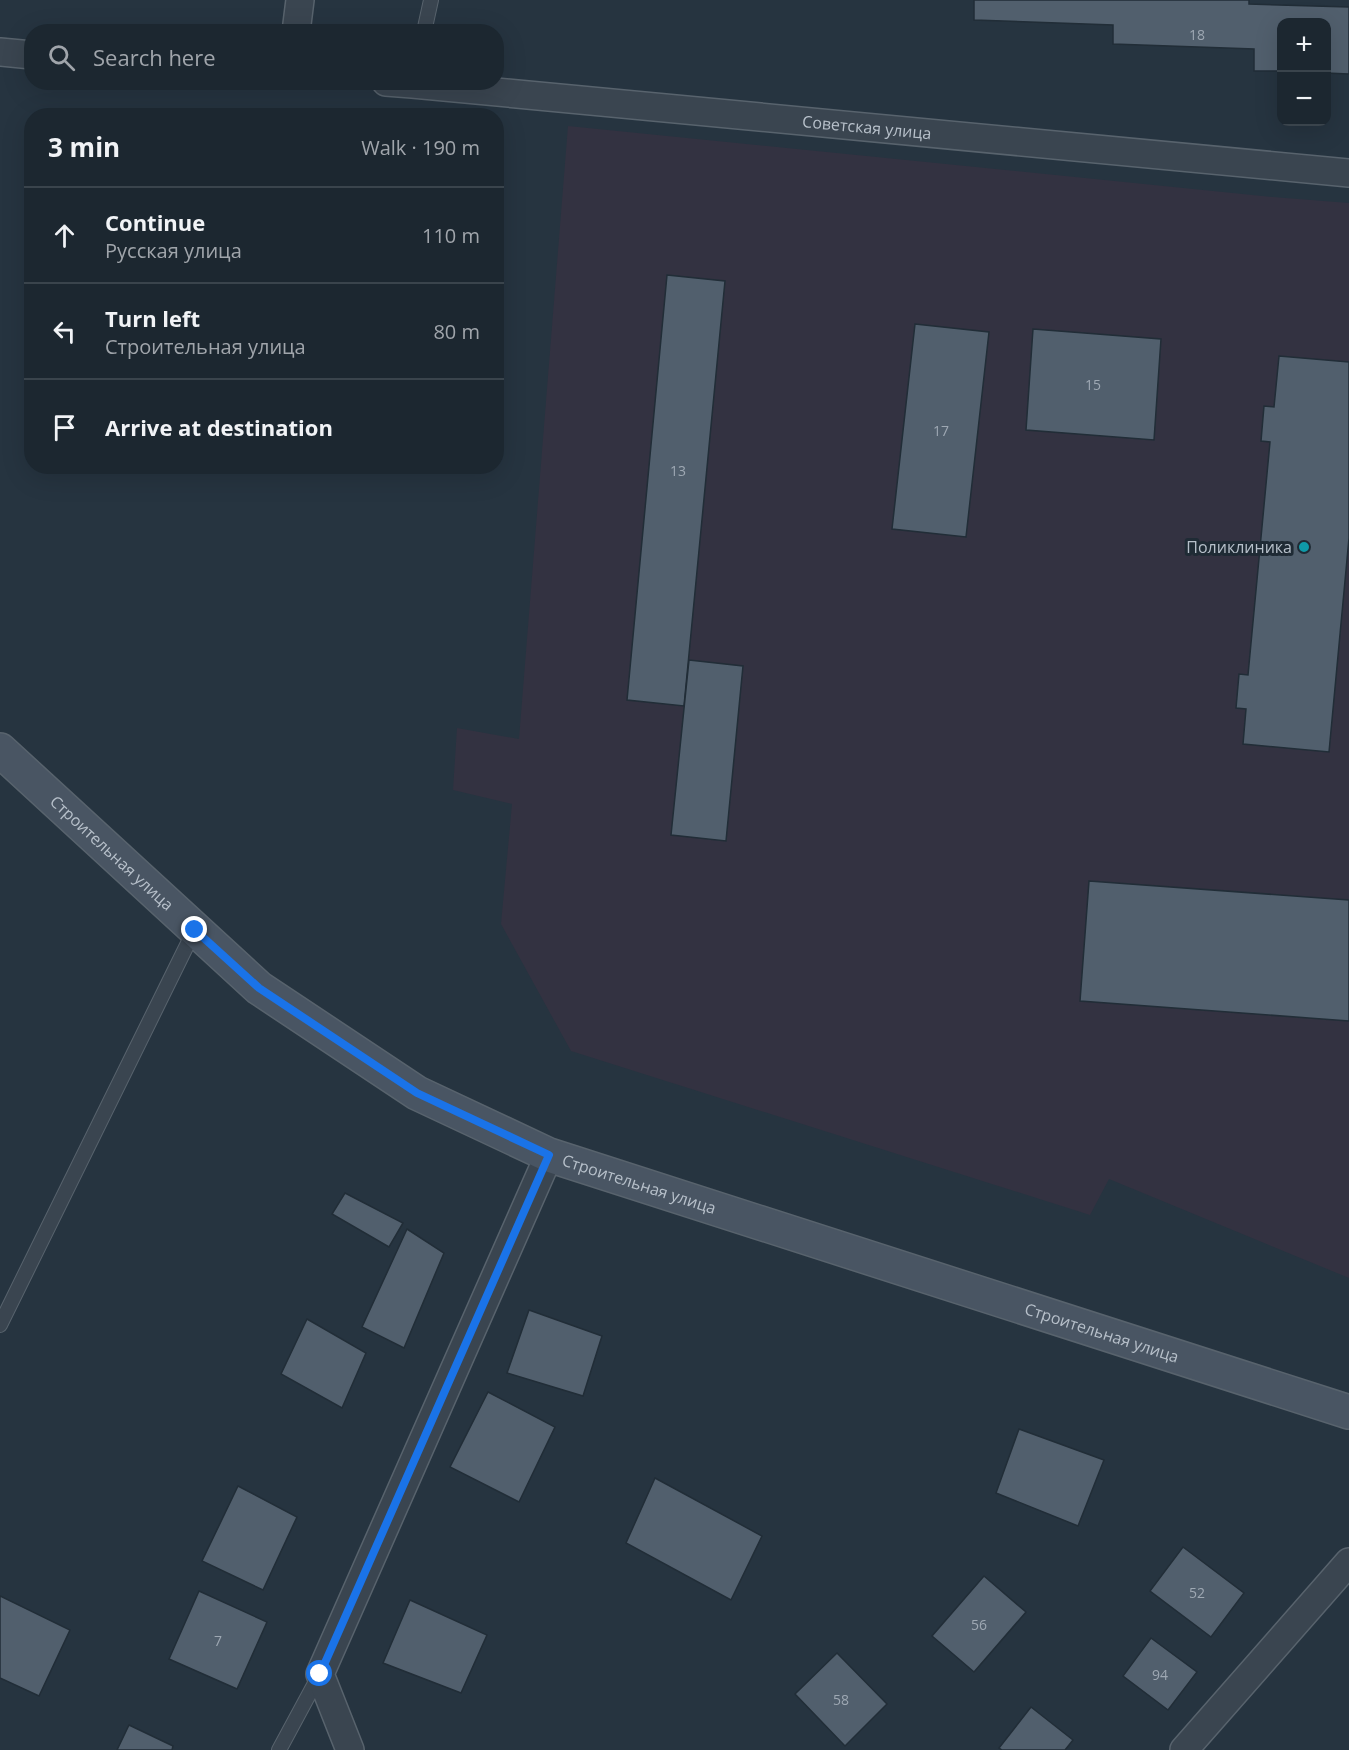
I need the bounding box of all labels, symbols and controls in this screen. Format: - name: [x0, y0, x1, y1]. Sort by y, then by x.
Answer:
- map controls: [1277, 18, 1331, 126]
- button: +: [1277, 18, 1331, 72]
- search box: [24, 24, 504, 90]
- house number: 18: [1189, 25, 1205, 44]
- icon: search: [45, 41, 78, 74]
- text: Search here: [93, 42, 216, 72]
- button: −: [1277, 72, 1331, 126]
- street label: Советская улица: [801, 110, 932, 144]
- text: 3 min: [48, 129, 120, 165]
- text: Walk · 190 m: [361, 134, 480, 161]
- text: Continue: [105, 207, 205, 237]
- icon: ahead: [48, 219, 81, 252]
- text: 110 m: [422, 222, 480, 249]
- text: Русская улица: [105, 237, 242, 264]
- text: Turn left: [105, 303, 200, 333]
- icon: left: [48, 315, 81, 348]
- text: 80 m: [433, 318, 480, 345]
- text: Строительная улица: [105, 333, 306, 360]
- house number: 15: [1085, 375, 1101, 394]
- icon: arrive: [48, 411, 81, 444]
- text: Arrive at destination: [105, 412, 333, 442]
- house number: 17: [933, 421, 949, 440]
- house number: 13: [670, 461, 686, 480]
- place label: Поликлиника: [1186, 536, 1292, 558]
- marker: Поликлиника: [1297, 540, 1311, 554]
- street label: Строительная улица: [45, 790, 178, 915]
- route end: [181, 916, 207, 942]
- street label: Строительная улица: [559, 1149, 719, 1219]
- street label: Строительная улица: [1022, 1298, 1182, 1368]
- house number: 52: [1189, 1583, 1205, 1602]
- house number: 56: [971, 1615, 987, 1634]
- house number: 7: [214, 1631, 222, 1650]
- route start: [306, 1660, 332, 1686]
- house number: 94: [1152, 1665, 1168, 1684]
- house number: 58: [833, 1690, 849, 1709]

